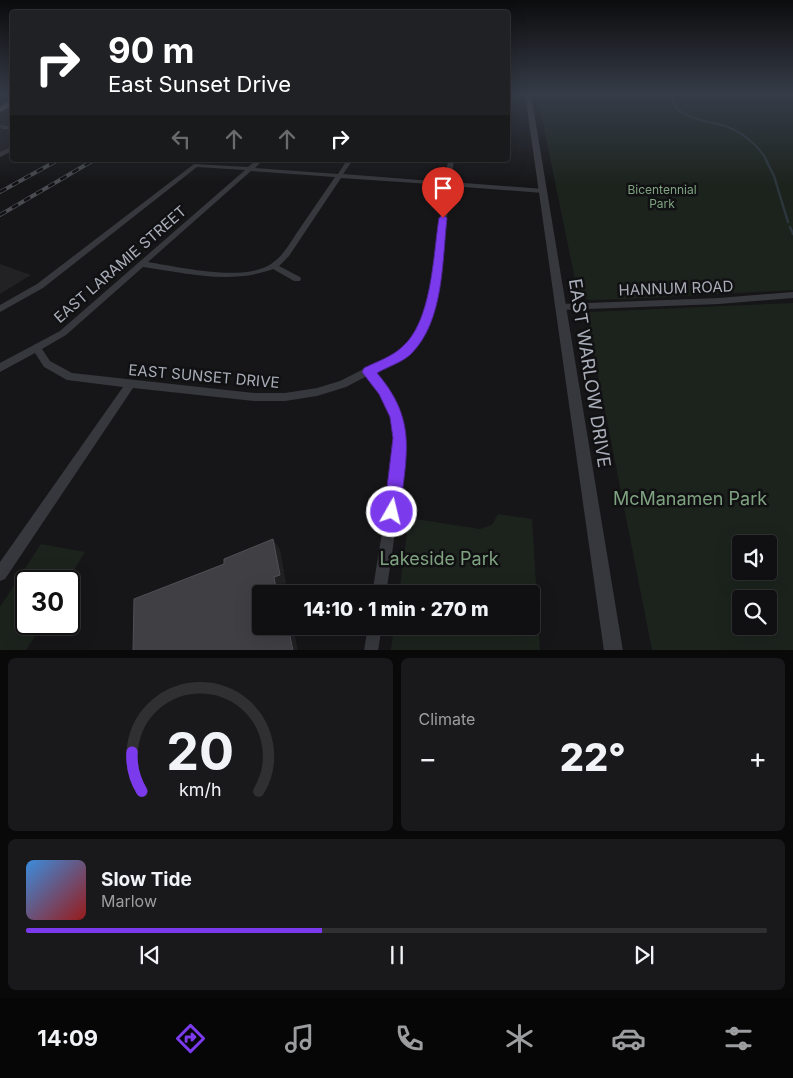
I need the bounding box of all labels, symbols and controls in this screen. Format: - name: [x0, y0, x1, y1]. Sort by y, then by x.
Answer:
- text: 90 m: [108, 29, 195, 71]
- icon: right: [25, 30, 90, 95]
- text: East Sunset Drive: [108, 71, 291, 97]
- icon: left: [167, 125, 195, 153]
- icon: ahead: [220, 125, 248, 153]
- icon: ahead: [273, 125, 301, 153]
- icon: right: [326, 125, 354, 153]
- pin: [422, 167, 464, 218]
- icon: arrive: [429, 174, 457, 202]
- park label: Bicentennial Park: [627, 182, 697, 211]
- street label: EAST LARAMIE STREET: [50, 201, 190, 327]
- street label: EAST WARLOW DRIVE: [565, 277, 615, 469]
- street label: HANNUM ROAD: [618, 277, 734, 299]
- street label: EAST SUNSET DRIVE: [128, 360, 280, 392]
- position arrow: [365, 485, 417, 537]
- park label: McManamen Park: [613, 488, 767, 509]
- map controls: [732, 535, 777, 635]
- button: sound: [732, 535, 777, 580]
- park label: Lakeside Park: [379, 548, 499, 569]
- speed limit sign: 30: [15, 570, 80, 635]
- button: search: [732, 590, 777, 635]
- text: 14:10 · 1 min · 270 m: [303, 598, 489, 621]
- text: Climate: [419, 709, 475, 729]
- text: 20: [166, 720, 234, 783]
- text: 22°: [560, 734, 626, 780]
- text: −: [419, 741, 437, 775]
- text: +: [748, 741, 767, 775]
- text: km/h: [179, 779, 221, 800]
- text: Slow Tide: [101, 868, 192, 891]
- text: Marlow: [101, 891, 157, 911]
- icon: previous: [136, 941, 164, 969]
- icon: pause: [383, 941, 411, 969]
- icon: next: [630, 941, 658, 969]
- icon: directions: [173, 1021, 208, 1056]
- icon: music: [282, 1021, 317, 1056]
- icon: phone: [392, 1021, 427, 1056]
- icon: climate: [502, 1021, 537, 1056]
- icon: car: [611, 1021, 646, 1056]
- icon: filters: [721, 1021, 756, 1056]
- text: 14:09: [37, 1025, 98, 1051]

